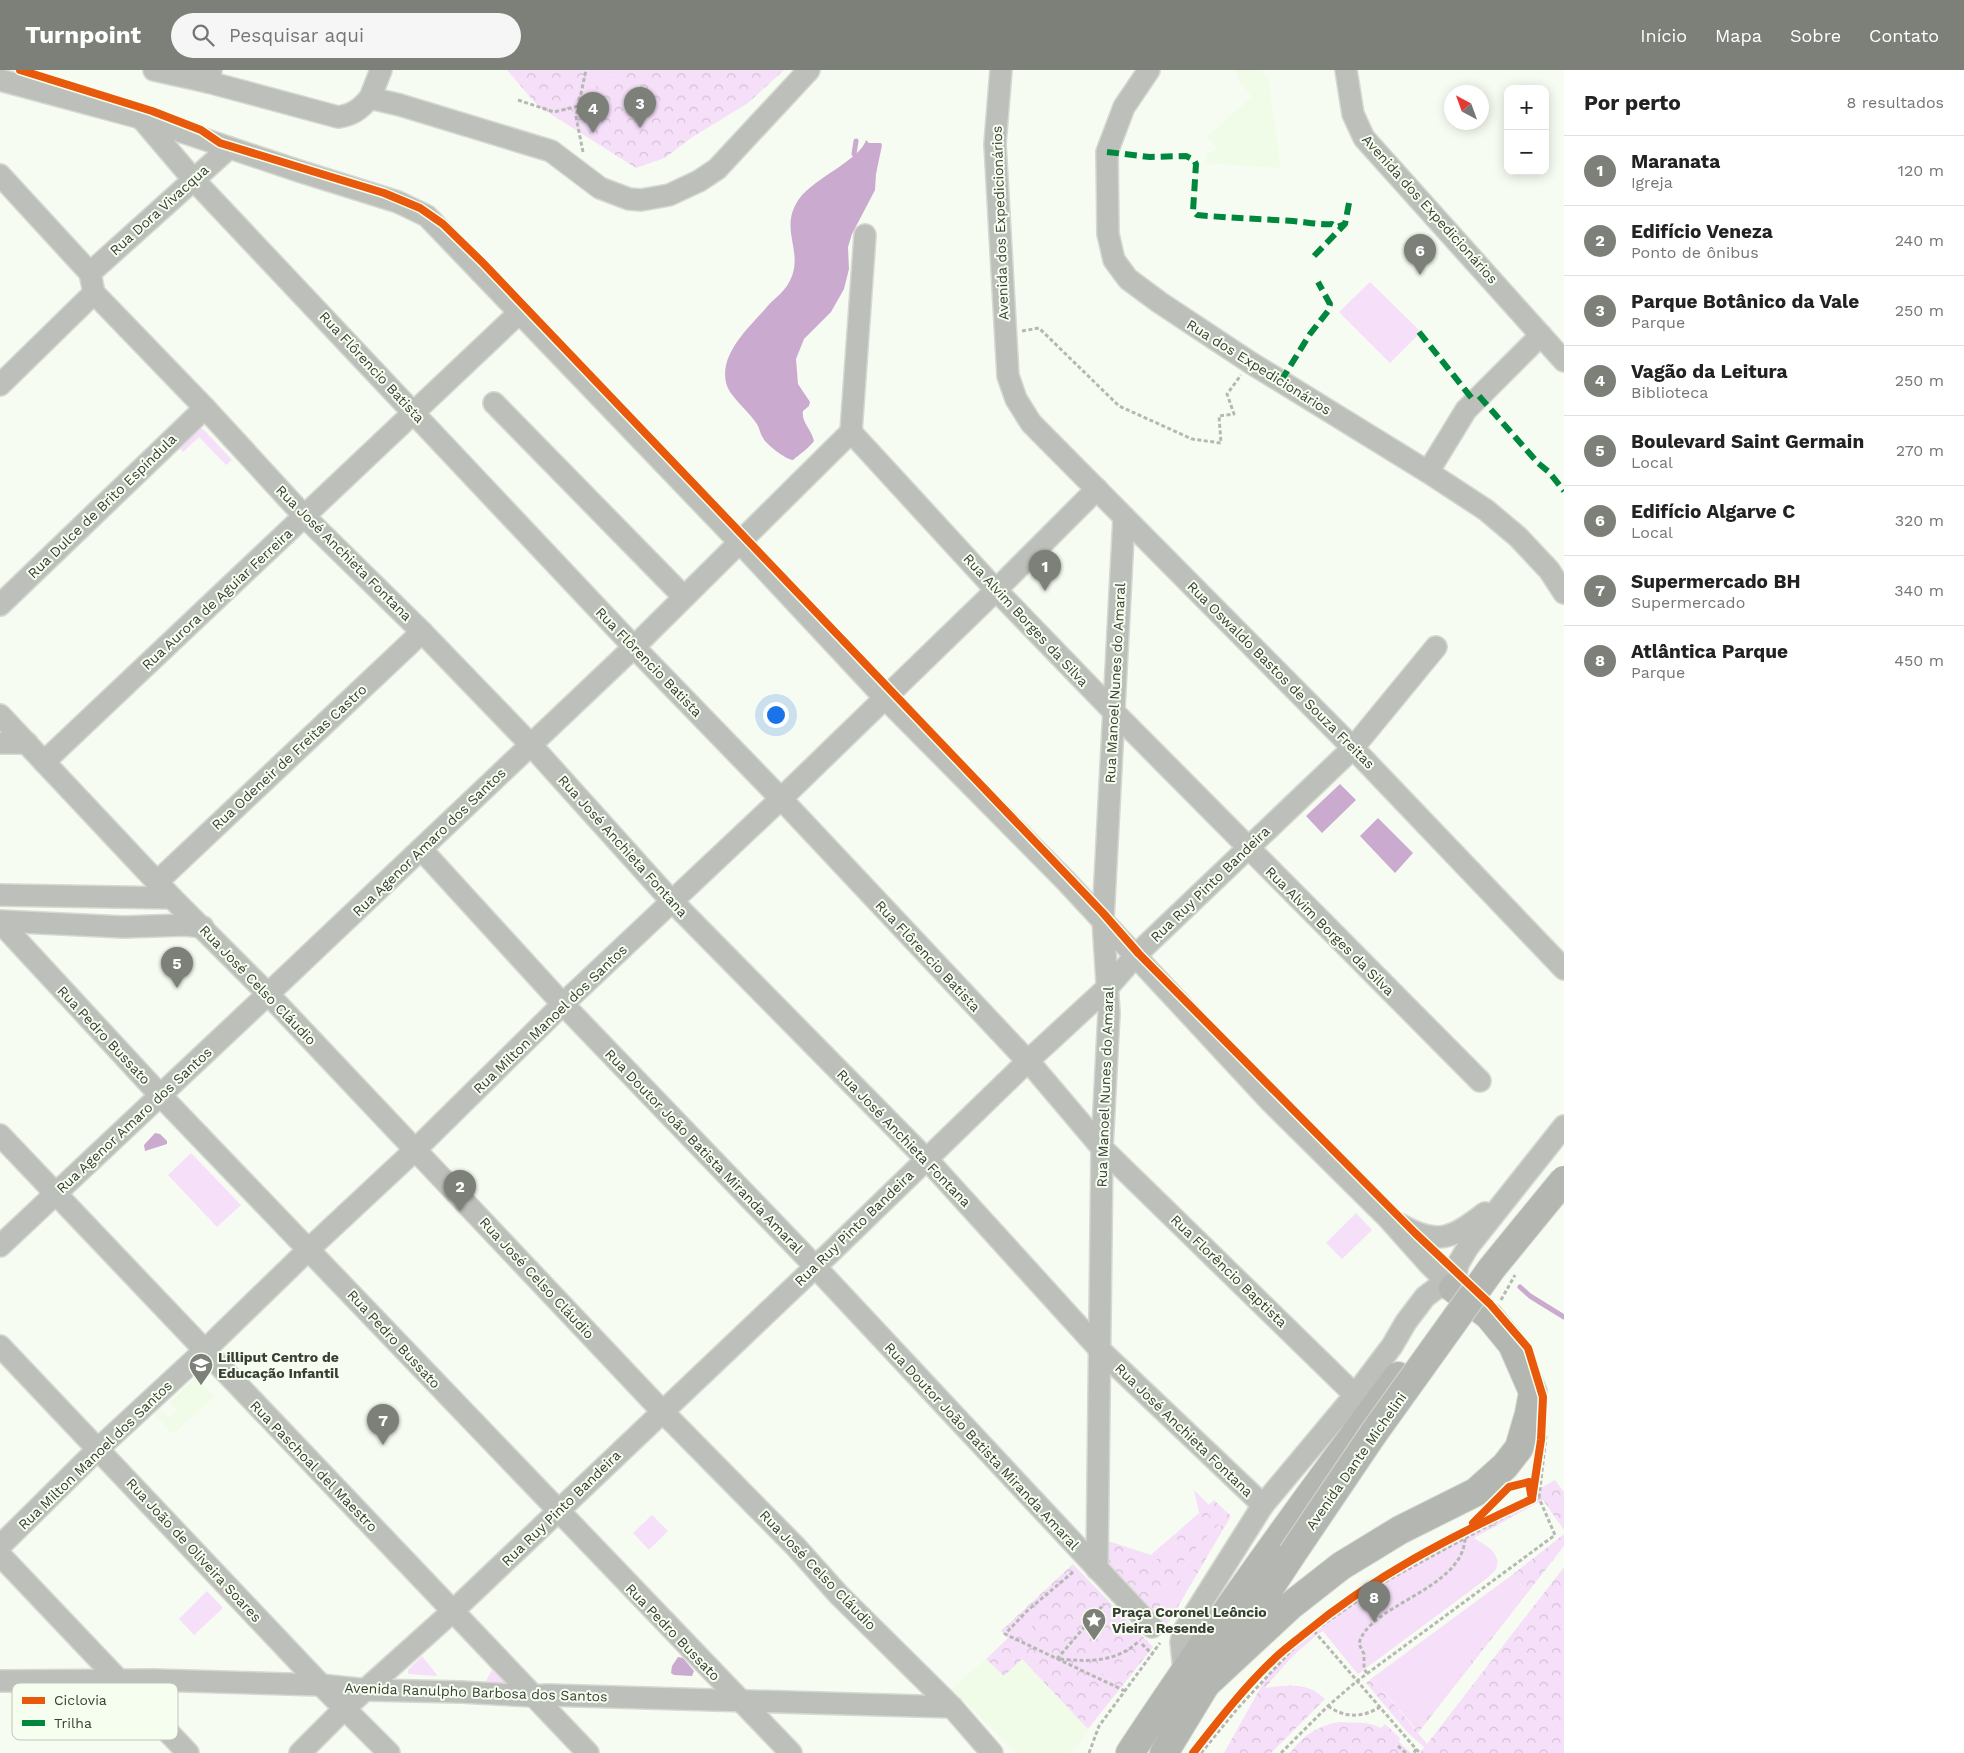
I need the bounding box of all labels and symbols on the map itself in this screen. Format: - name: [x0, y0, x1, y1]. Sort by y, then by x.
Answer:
- north arrow: [1444, 85, 1489, 130]
- pin: 3: [624, 87, 656, 128]
- pin: 4: [577, 92, 609, 133]
- street label: Avenida dos Expedicionários: [989, 126, 1011, 320]
- street label: Avenida dos Expedicionários: [1359, 131, 1501, 287]
- street label: Rua Dora Vivacqua: [106, 161, 212, 258]
- pin: 6: [1404, 234, 1436, 275]
- street label: Rua Flôrencio Batista: [316, 308, 428, 426]
- street label: Rua dos Expedicionários: [1184, 316, 1334, 418]
- street label: Rua Dulce de Brito Espíndula: [24, 431, 180, 581]
- street label: Rua José Anchieta Fontana: [273, 482, 415, 624]
- street label: Rua Aurora de Aguiar Ferreira: [139, 525, 296, 673]
- street label: Rua Alvim Borges da Silva: [960, 550, 1092, 690]
- pin: 1: [1029, 550, 1061, 591]
- street label: Rua Oswaldo Bastos de Souza Freitas: [1184, 578, 1378, 772]
- street label: Rua Manoel Nunes do Amaral: [1102, 582, 1128, 784]
- street label: Rua Flôrencio Batista: [593, 604, 705, 720]
- street label: Rua Odeneir de Freitas Castro: [208, 681, 370, 833]
- your location: [763, 702, 789, 728]
- street label: Rua Agenor Amaro dos Santos: [349, 765, 509, 919]
- street label: Rua José Anchieta Fontana: [555, 772, 691, 920]
- street label: Rua Ruy Pinto Bandeira: [1147, 823, 1273, 945]
- street label: Rua Alvim Borges da Silva: [1262, 863, 1398, 999]
- street label: Rua Flôrencio Batista: [872, 897, 984, 1015]
- street label: Rua José Celso Cláudio: [197, 922, 319, 1048]
- street label: Rua Milton Manoel dos Santos: [470, 941, 630, 1097]
- pin: 5: [161, 947, 193, 988]
- street label: Rua Pedro Bussato: [54, 983, 154, 1087]
- street label: Rua Manoel Nunes do Amaral: [1093, 986, 1117, 1188]
- street label: Rua Agenor Amaro dos Santos: [53, 1044, 215, 1196]
- street label: Rua Doutor João Batista Miranda Amaral: [602, 1046, 807, 1257]
- street label: Rua José Anchieta Fontana: [834, 1066, 974, 1210]
- street label: Rua Ruy Pinto Bandeira: [791, 1167, 917, 1289]
- pin: 2: [444, 1170, 476, 1211]
- street label: Rua Florêncio Baptista: [1168, 1211, 1290, 1331]
- street label: Rua José Celso Cláudio: [477, 1214, 597, 1342]
- street label: Rua Pedro Bussato: [344, 1287, 444, 1391]
- street label: Rua Doutor João Batista Miranda Amaral: [882, 1339, 1083, 1553]
- place label: Lilliput Centro de Educação Infantil: [218, 1349, 339, 1381]
- school or university icon: Lilliput Centro de Educação Infantil: [188, 1352, 214, 1386]
- street label: Rua José Anchieta Fontana: [1112, 1360, 1256, 1500]
- street label: Rua Milton Manoel dos Santos: [15, 1377, 175, 1533]
- street label: Avenida Dante Michelini: [1303, 1389, 1409, 1533]
- street label: Rua Paschoal del Maestro: [247, 1397, 381, 1535]
- pin: 7: [367, 1404, 399, 1445]
- street label: Rua Ruy Pinto Bandeira: [498, 1447, 624, 1569]
- street label: Rua João de Oliveira Soares: [123, 1475, 265, 1625]
- street label: Rua José Celso Cláudio: [757, 1507, 879, 1633]
- street label: Rua Pedro Bussato: [623, 1580, 723, 1684]
- pin: 8: [1358, 1581, 1390, 1622]
- place label: Praça Coronel Leôncio Vieira Resende: [1112, 1604, 1267, 1636]
- place icon: Praça Coronel Leôncio Vieira Resende: [1081, 1607, 1107, 1641]
- street label: Avenida Ranulpho Barbosa dos Santos: [344, 1679, 608, 1705]
- legend: [12, 1683, 178, 1740]
- text: Ciclovia: [54, 1692, 107, 1708]
- text: Trilha: [54, 1715, 92, 1731]

